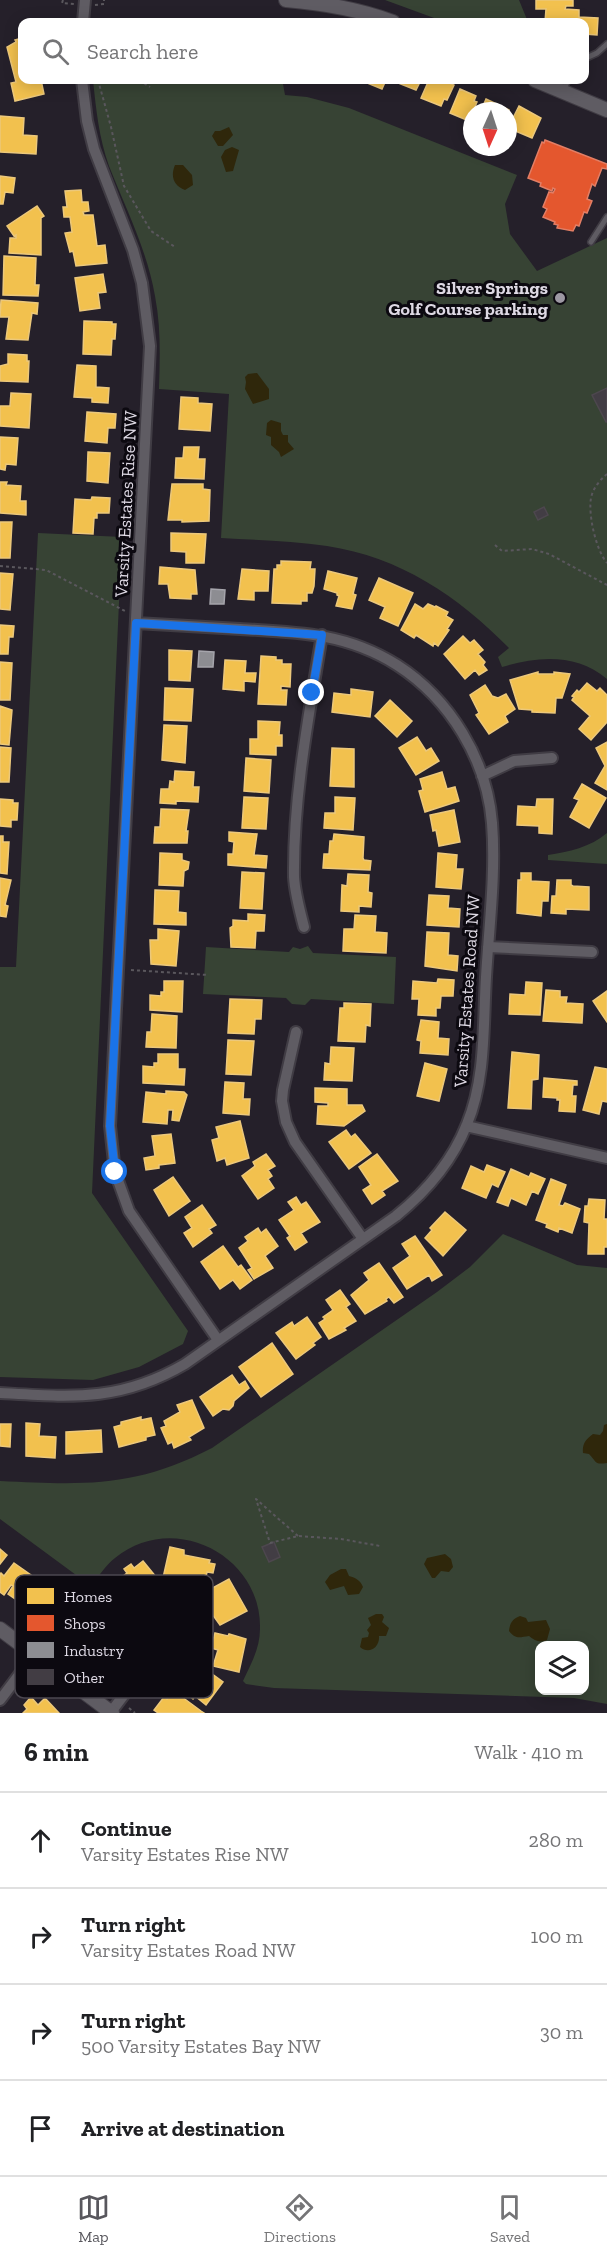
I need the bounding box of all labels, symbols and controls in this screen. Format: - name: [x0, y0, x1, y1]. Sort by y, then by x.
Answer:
- search box: [18, 18, 589, 84]
- icon: search: [39, 35, 72, 68]
- text: Search here: [87, 38, 198, 65]
- north arrow: [463, 102, 517, 156]
- place label: Silver Springs Golf Course parking: [388, 277, 548, 320]
- marker: Silver Springs Golf Course parking: [553, 291, 567, 305]
- street label: Varsity Estates Rise NW: [110, 410, 142, 599]
- route end: [298, 679, 324, 705]
- street label: Varsity Estates Road NW: [449, 894, 485, 1089]
- route start: [101, 1158, 127, 1184]
- legend: [15, 1575, 213, 1698]
- text: Homes: [64, 1587, 112, 1606]
- text: Shops: [64, 1614, 106, 1633]
- text: Industry: [64, 1641, 125, 1660]
- map controls: [535, 1641, 589, 1695]
- button: layers: [535, 1641, 589, 1695]
- text: Other: [64, 1668, 105, 1687]
- text: 6 min: [24, 1736, 89, 1768]
- text: Walk · 410 m: [475, 1740, 583, 1764]
- text: Continue: [81, 1815, 172, 1842]
- icon: ahead: [24, 1824, 57, 1857]
- text: 280 m: [529, 1828, 583, 1852]
- text: Varsity Estates Rise NW: [81, 1842, 289, 1866]
- text: Turn right: [81, 1911, 185, 1938]
- icon: right: [24, 1920, 57, 1953]
- text: 100 m: [530, 1924, 583, 1948]
- text: Varsity Estates Road NW: [81, 1938, 296, 1962]
- text: Turn right: [81, 2007, 185, 2034]
- icon: right: [24, 2016, 57, 2049]
- text: 30 m: [540, 2020, 583, 2044]
- text: 500 Varsity Estates Bay NW: [81, 2034, 321, 2058]
- icon: arrive: [24, 2112, 57, 2145]
- text: Arrive at destination: [81, 2115, 284, 2142]
- tab: Map: [77, 2191, 110, 2246]
- tab: Directions: [264, 2191, 336, 2246]
- tab: Saved: [490, 2191, 530, 2246]

